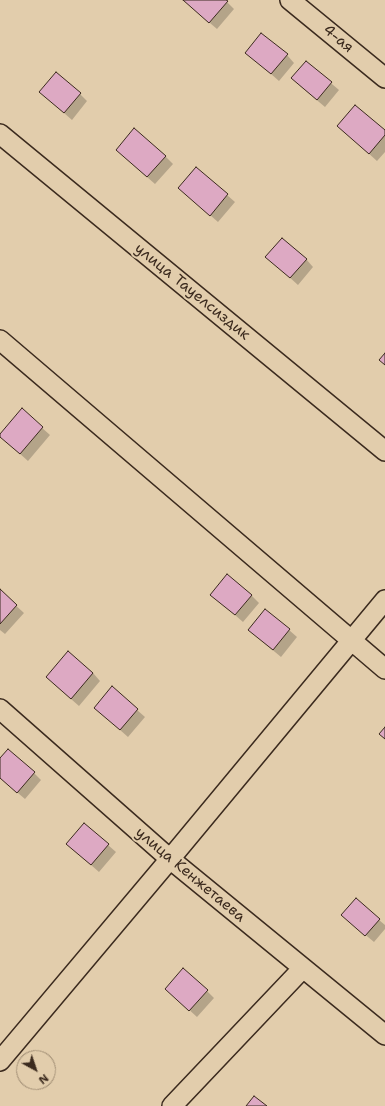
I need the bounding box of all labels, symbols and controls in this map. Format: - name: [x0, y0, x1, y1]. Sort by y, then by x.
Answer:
- street label: 4-ая: [319, 21, 357, 57]
- street label: улица Тауелсиздик: [131, 240, 253, 344]
- street label: улица Кенжетаева: [131, 824, 249, 926]
- north arrow: [16, 1050, 56, 1090]
- text: N: [35, 1070, 52, 1087]

